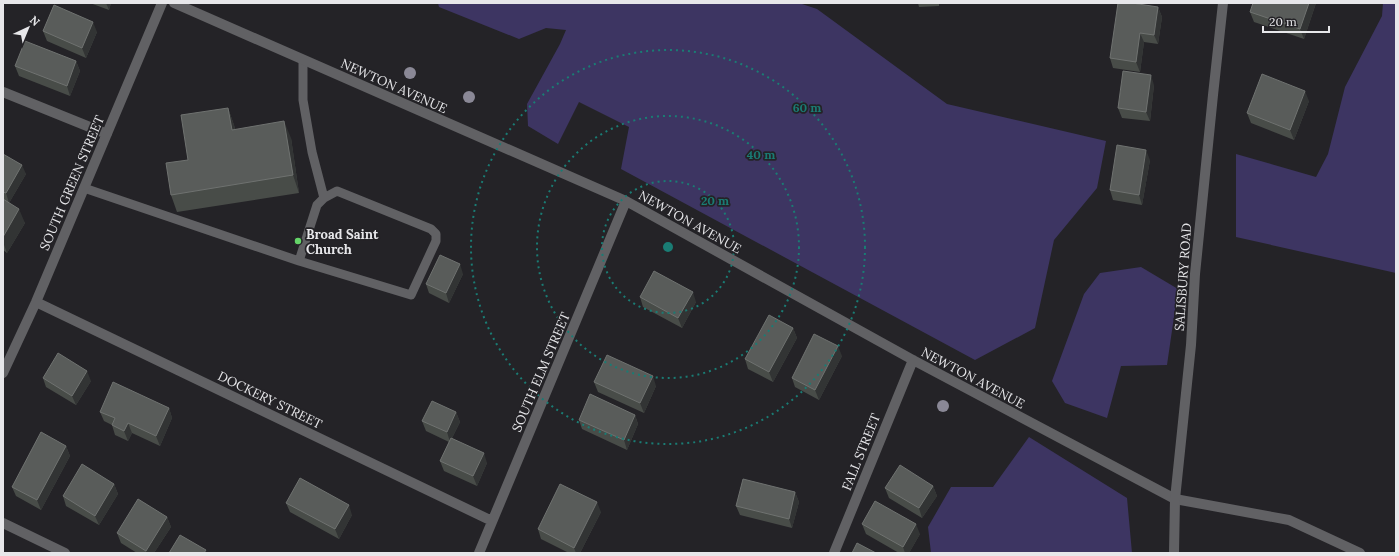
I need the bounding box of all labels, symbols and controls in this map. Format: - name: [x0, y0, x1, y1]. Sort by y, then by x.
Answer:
- north arrow: [8, 8, 48, 48]
- scale bar: [1263, 8, 1329, 34]
- text: N: [27, 13, 43, 29]
- text: 20 m: [1269, 14, 1297, 29]
- street label: NEWTON AVENUE: [338, 55, 450, 117]
- text: 60 m: [793, 100, 821, 115]
- street label: SOUTH GREEN STREET: [36, 112, 108, 253]
- text: 40 m: [747, 147, 775, 162]
- street label: NEWTON AVENUE: [636, 187, 744, 257]
- text: 20 m: [701, 193, 729, 208]
- street label: SALISBURY ROAD: [1171, 222, 1195, 332]
- place label: Broad Saint Church: [306, 226, 379, 258]
- marker: Broad Saint Church: [293, 236, 303, 246]
- centre of rings: [661, 240, 675, 254]
- street label: SOUTH ELM STREET: [508, 309, 574, 435]
- street label: NEWTON AVENUE: [918, 344, 1028, 412]
- street label: DOCKERY STREET: [215, 367, 326, 433]
- street label: FALL STREET: [838, 410, 884, 493]

